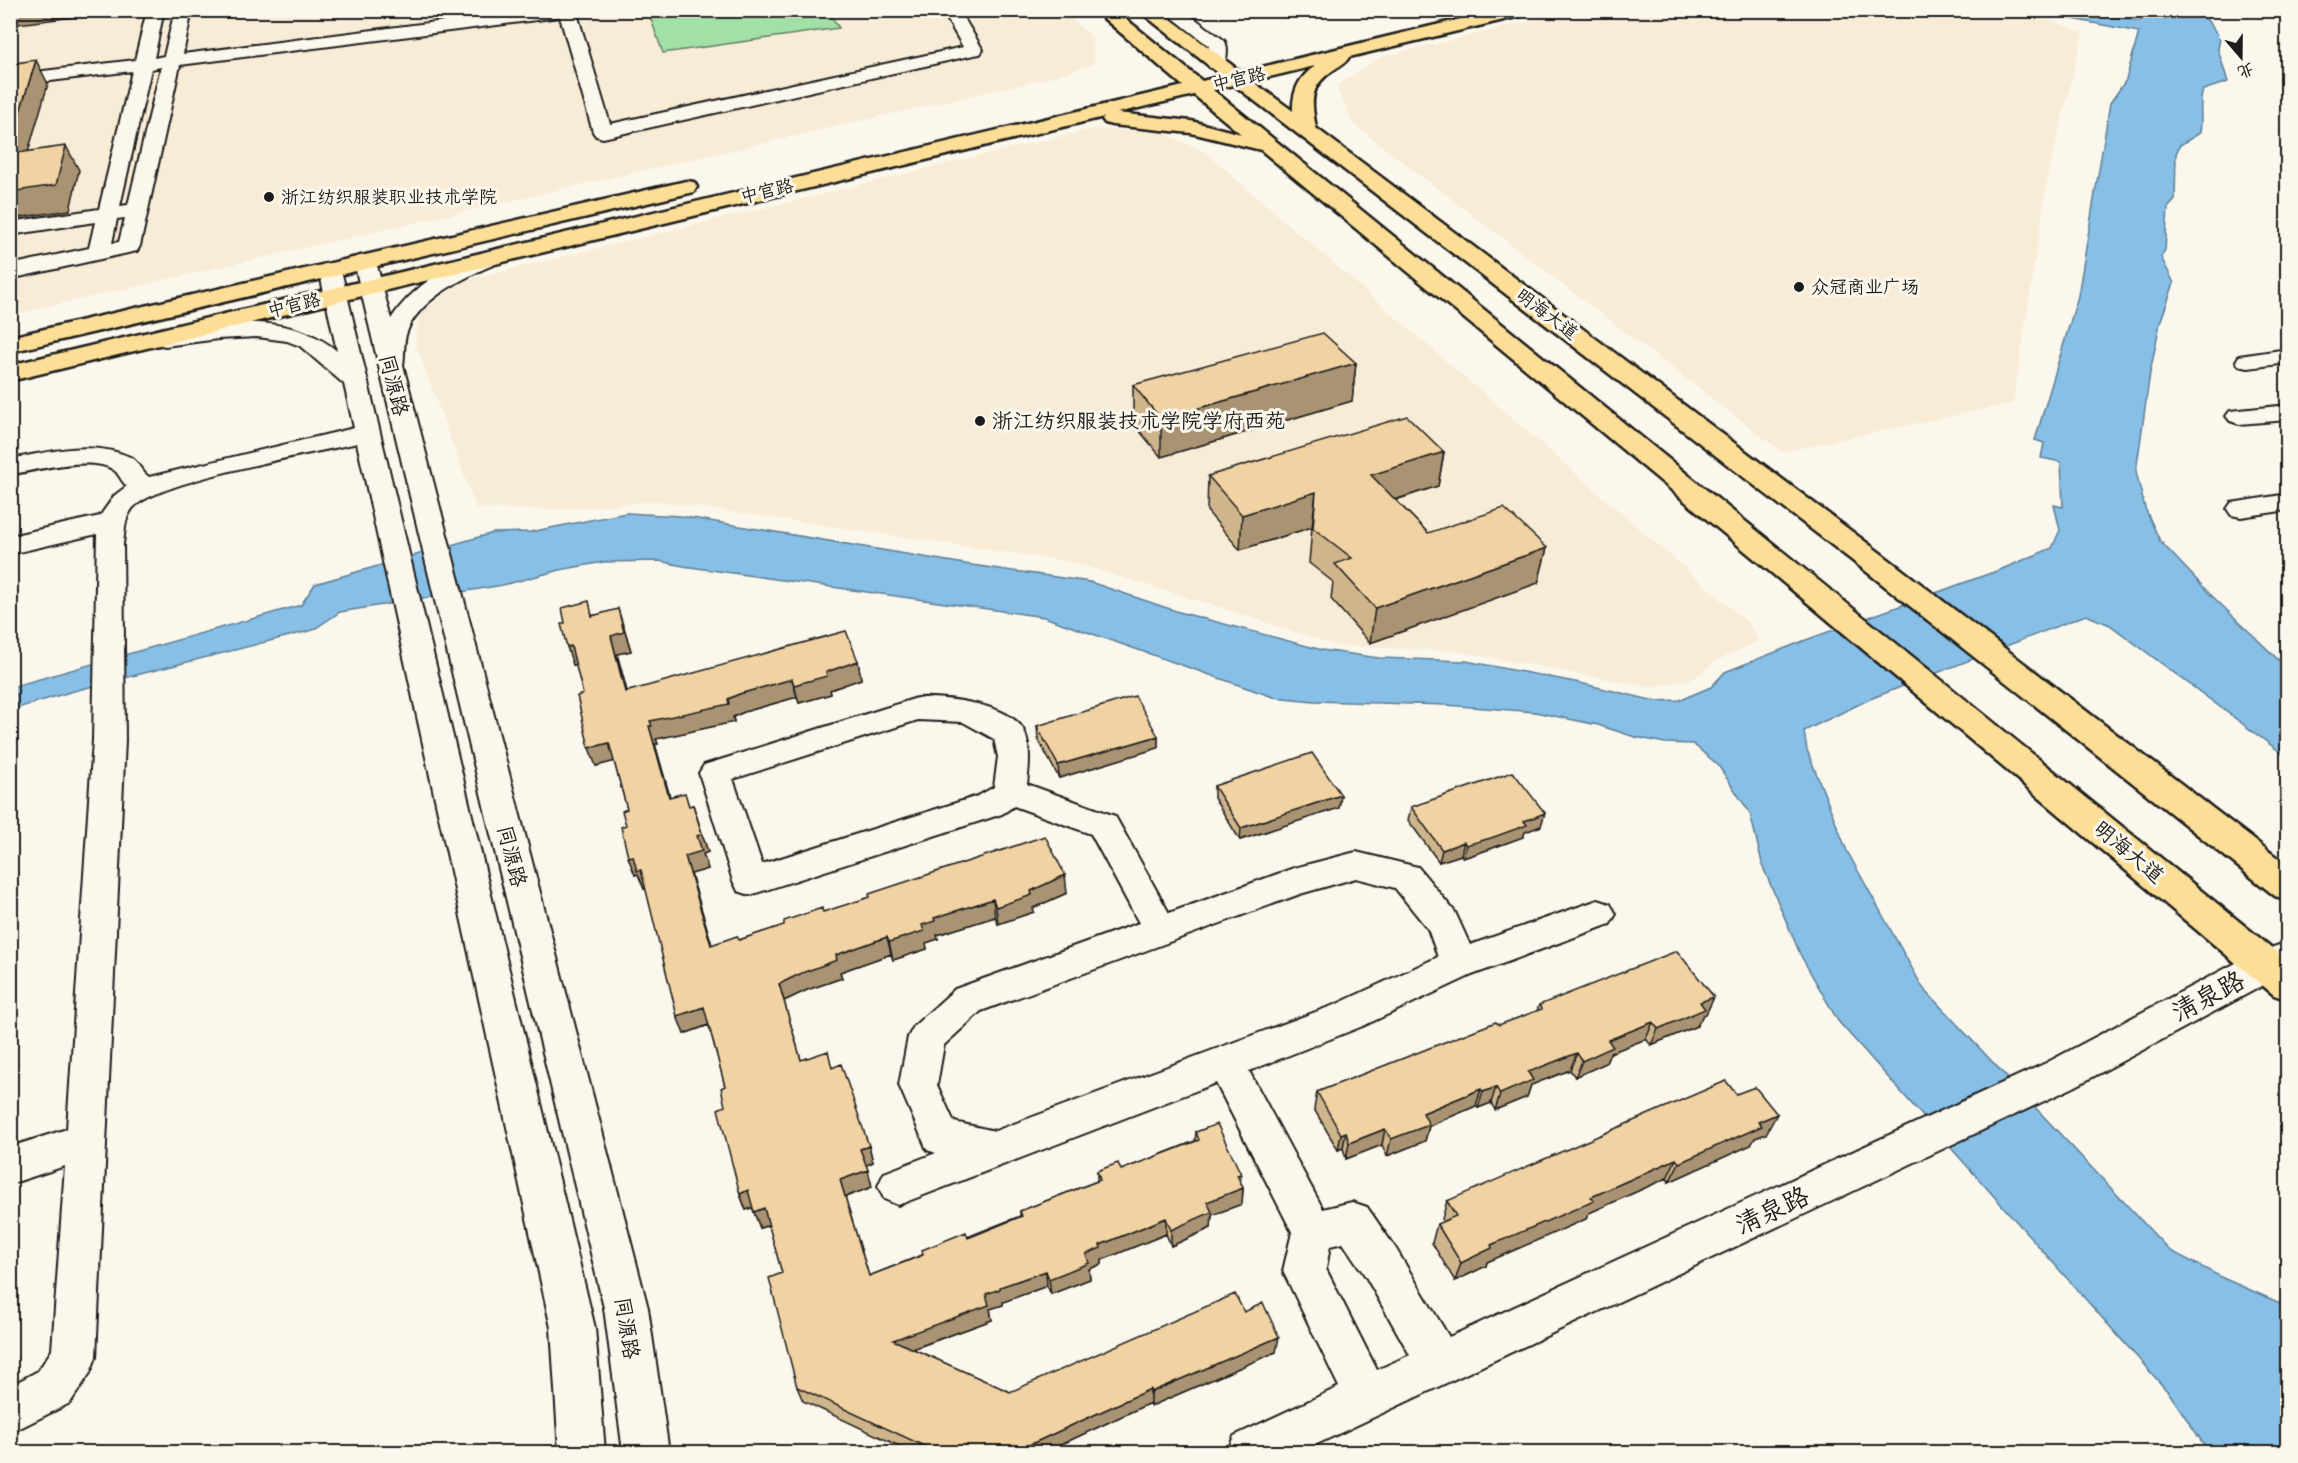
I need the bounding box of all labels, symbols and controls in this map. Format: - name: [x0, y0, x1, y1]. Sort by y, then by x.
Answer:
- north arrow: [2211, 27, 2271, 87]
- text: 北: [2235, 57, 2257, 82]
- street label: 中官路: [1210, 62, 1268, 98]
- street label: 中官路: [738, 174, 796, 210]
- place label: 浙江纺织服装职业技术学院: [281, 186, 497, 210]
- marker: 浙江纺织服装职业技术学院: [262, 190, 276, 204]
- place label: 众冠商业广场: [1811, 276, 1919, 300]
- marker: 众冠商业广场: [1792, 280, 1806, 294]
- street label: 明海大道: [1510, 284, 1582, 346]
- street label: 中官路: [265, 288, 323, 324]
- street label: 同源路: [372, 351, 414, 419]
- place label: 浙江纺织服装技术学院学府西苑: [992, 408, 1286, 436]
- marker: 浙江纺织服装技术学院学府西苑: [973, 414, 987, 428]
- street label: 明海大道: [2087, 815, 2170, 890]
- street label: 同源路: [490, 822, 532, 890]
- street label: 清泉路: [2167, 964, 2251, 1031]
- street label: 清泉路: [1730, 1180, 1815, 1244]
- street label: 同源路: [607, 1295, 645, 1361]

